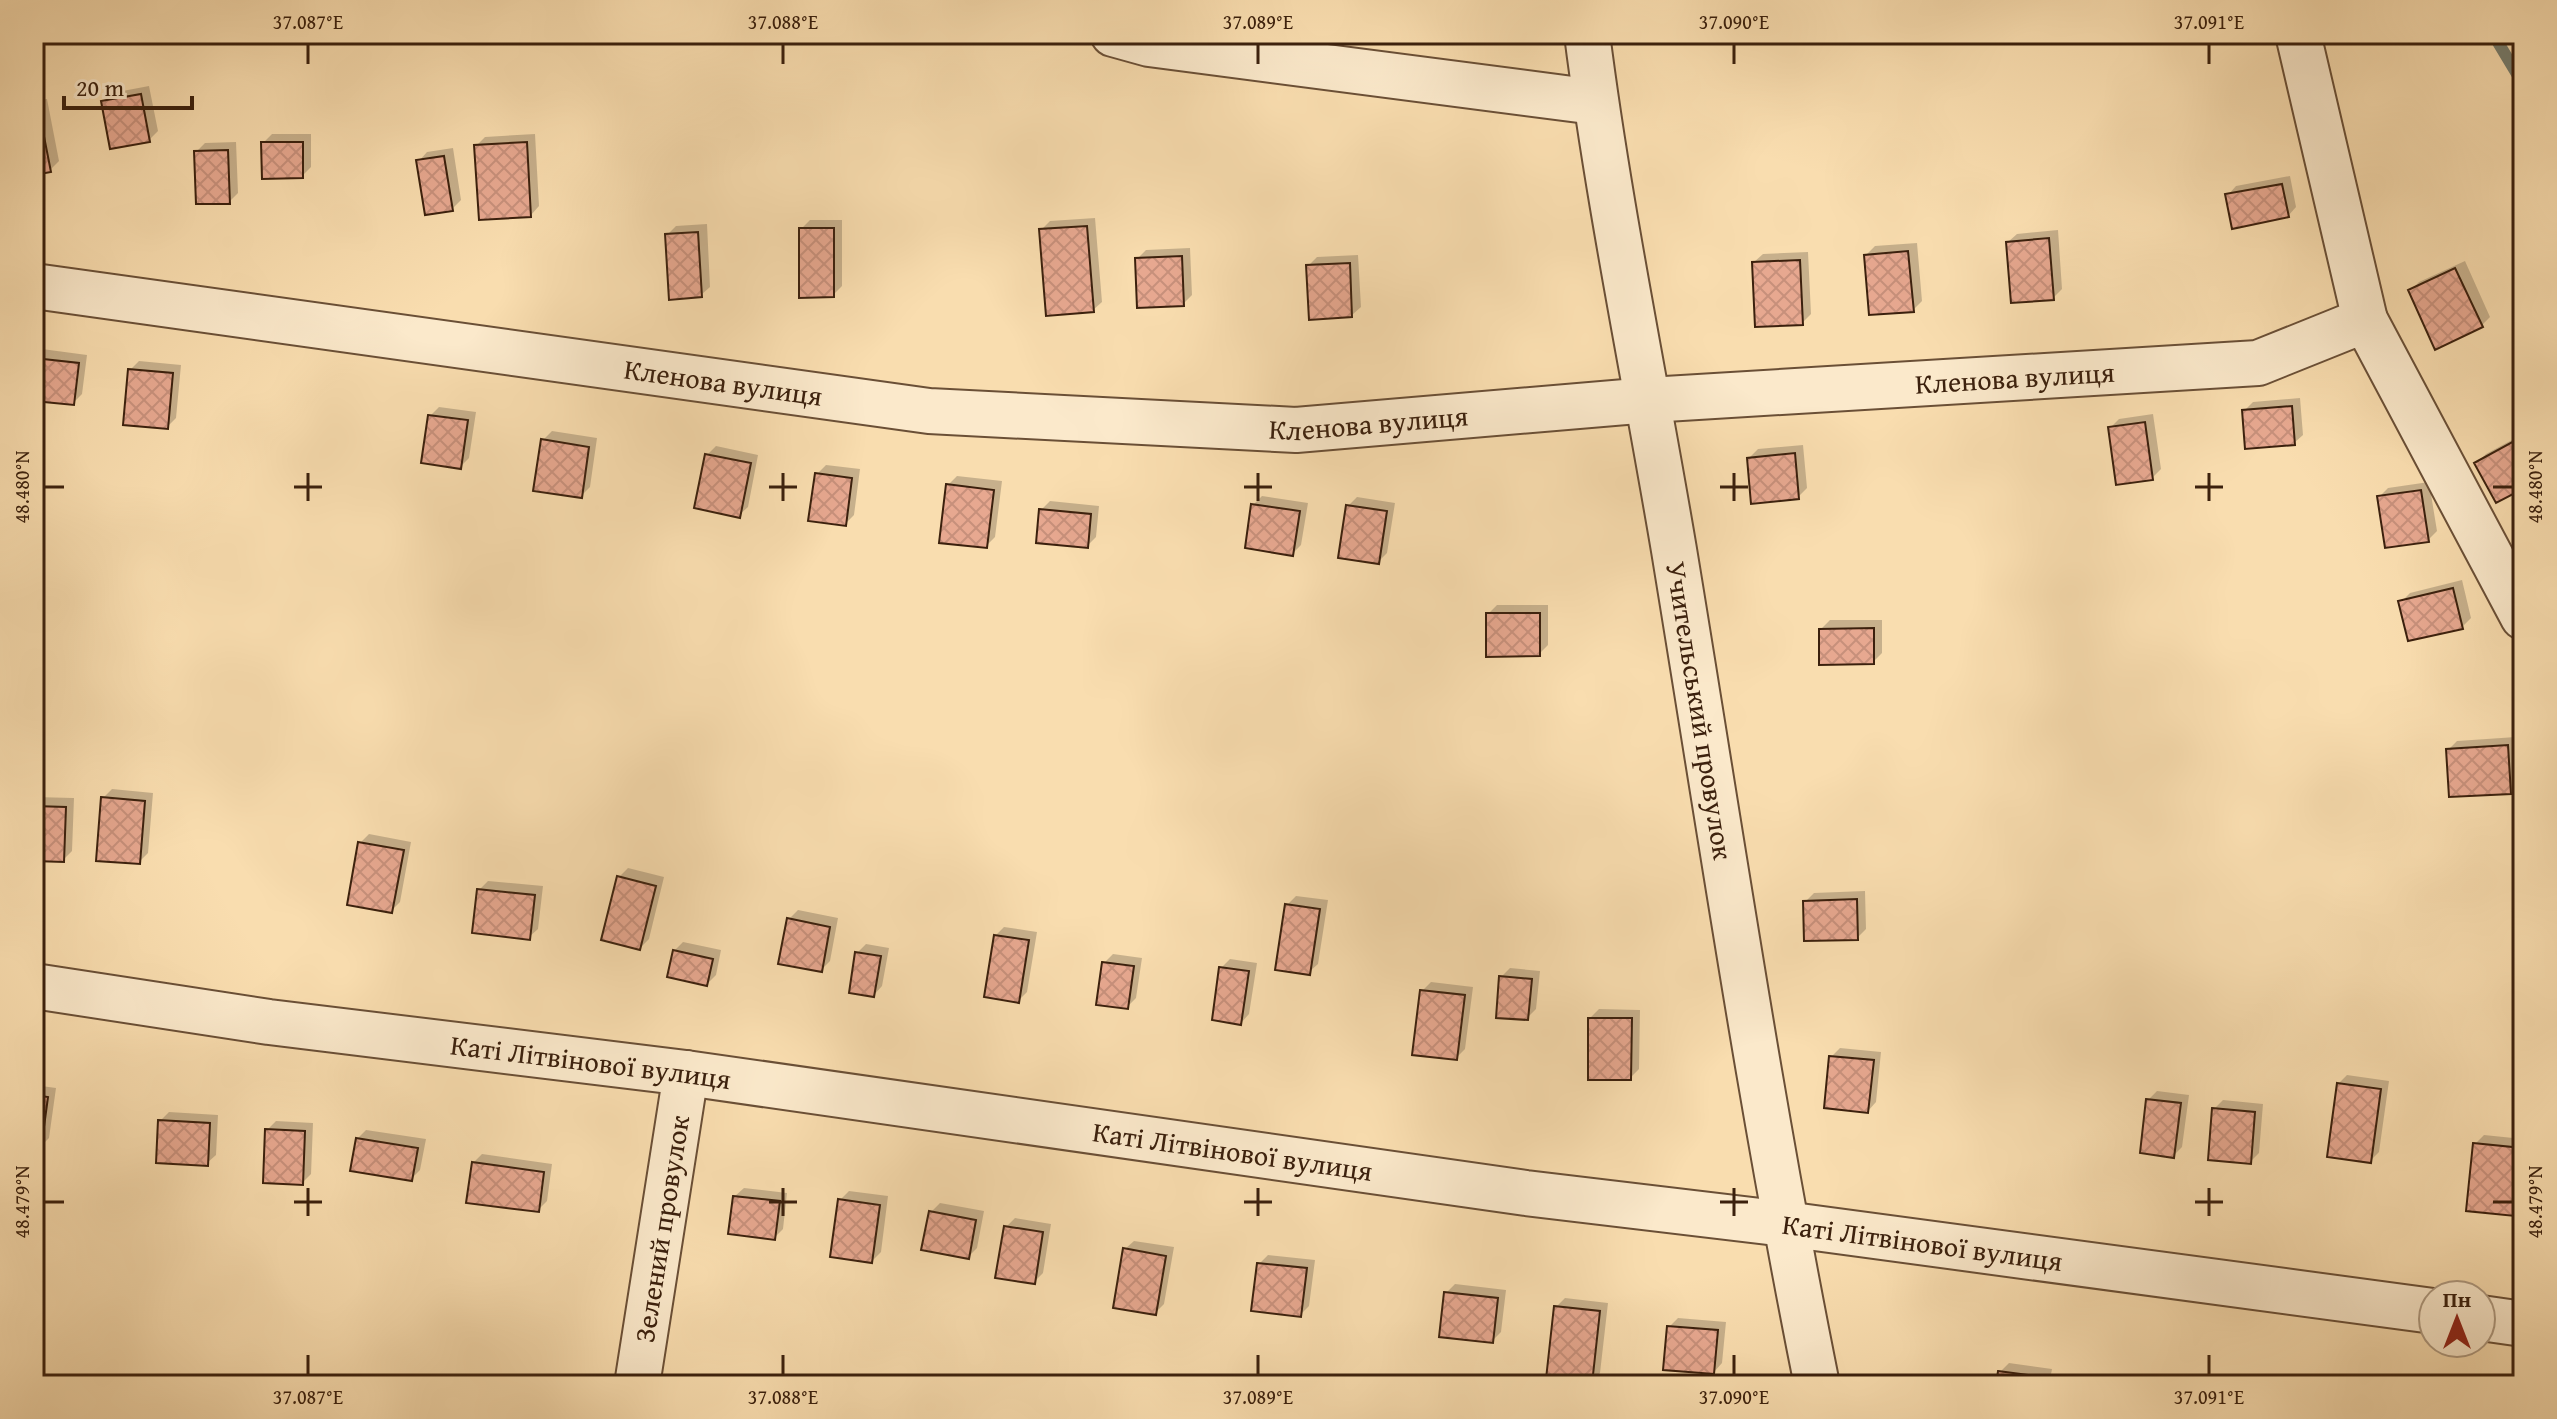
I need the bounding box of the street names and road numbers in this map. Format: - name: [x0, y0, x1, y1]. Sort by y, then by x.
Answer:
- street label: Кленова вулиця: [622, 348, 825, 416]
- street label: Кленова вулиця: [1914, 351, 2116, 404]
- street label: Кленова вулиця: [1268, 394, 1470, 450]
- street label: Учительський провулок: [1656, 558, 1745, 863]
- street label: Каті Літвінової вулиця: [448, 1023, 734, 1099]
- street label: Каті Літвінової вулиця: [1090, 1110, 1375, 1191]
- street label: Зелений провулок: [623, 1112, 699, 1345]
- street label: Каті Літвінової вулиця: [1780, 1203, 2065, 1281]

